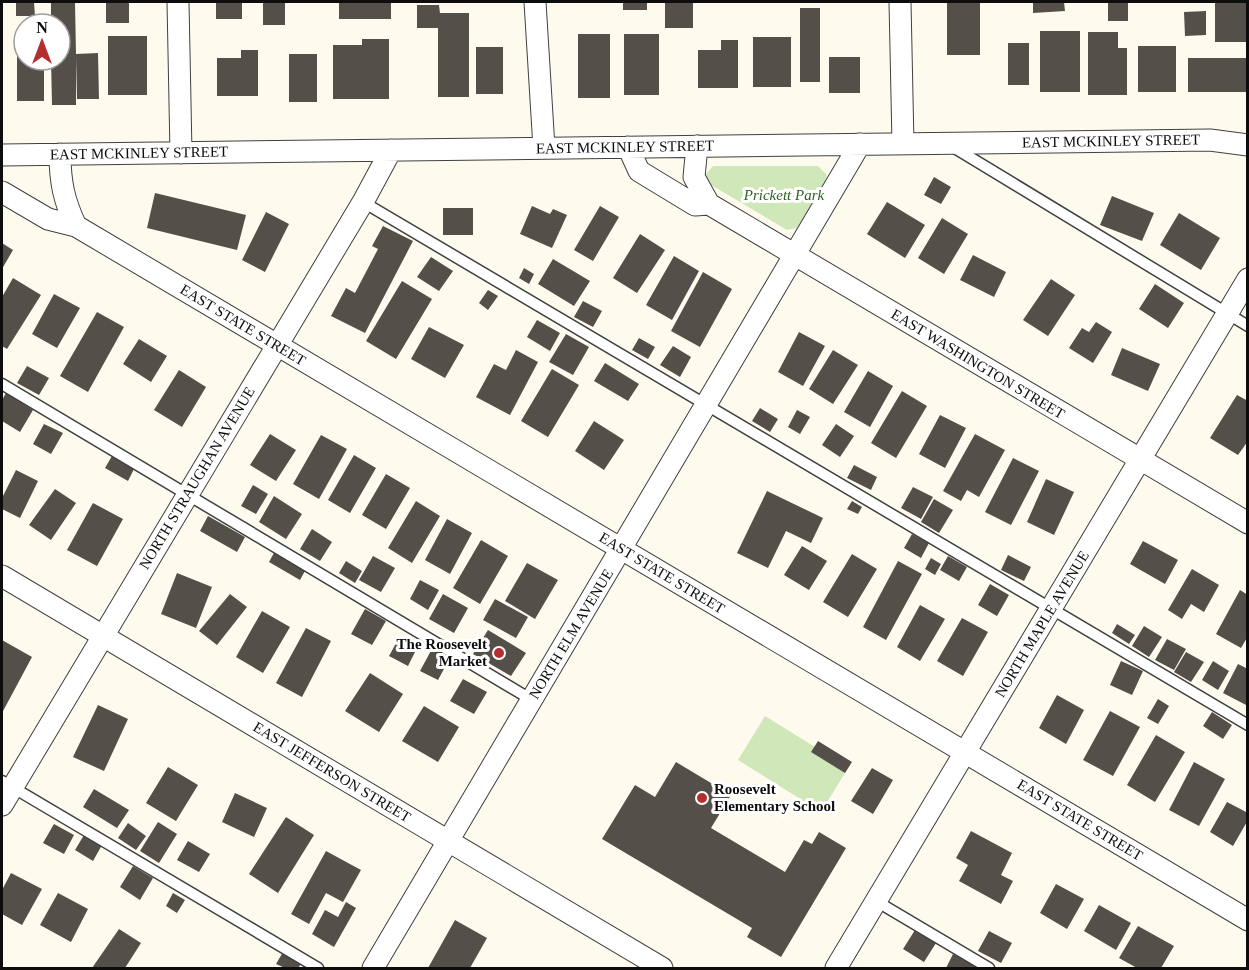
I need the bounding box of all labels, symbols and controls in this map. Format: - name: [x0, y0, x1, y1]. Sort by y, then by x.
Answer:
- north arrow: [12, 12, 72, 72]
- text: N: [36, 19, 48, 36]
- street label: EAST MCKINLEY STREET: [1022, 131, 1200, 151]
- street label: EAST MCKINLEY STREET: [536, 137, 714, 157]
- street label: EAST MCKINLEY STREET: [50, 143, 228, 163]
- park label: Prickett Park: [743, 187, 825, 203]
- street label: EAST STATE STREET: [177, 281, 309, 369]
- street label: EAST WASHINGTON STREET: [889, 306, 1067, 422]
- street label: NORTH STRAUGHAN AVENUE: [136, 384, 258, 572]
- street label: EAST STATE STREET: [596, 529, 728, 617]
- street label: NORTH MAPLE AVENUE: [992, 548, 1092, 700]
- street label: NORTH ELM AVENUE: [526, 566, 616, 702]
- place label: The Roosevelt Market: [397, 636, 487, 669]
- marker: The Roosevelt Market: [492, 646, 506, 660]
- street label: EAST JEFFERSON STREET: [250, 719, 414, 825]
- street label: EAST STATE STREET: [1014, 776, 1146, 864]
- place label: Roosevelt Elementary School: [714, 781, 835, 814]
- marker: Roosevelt Elementary School: [695, 791, 709, 805]

